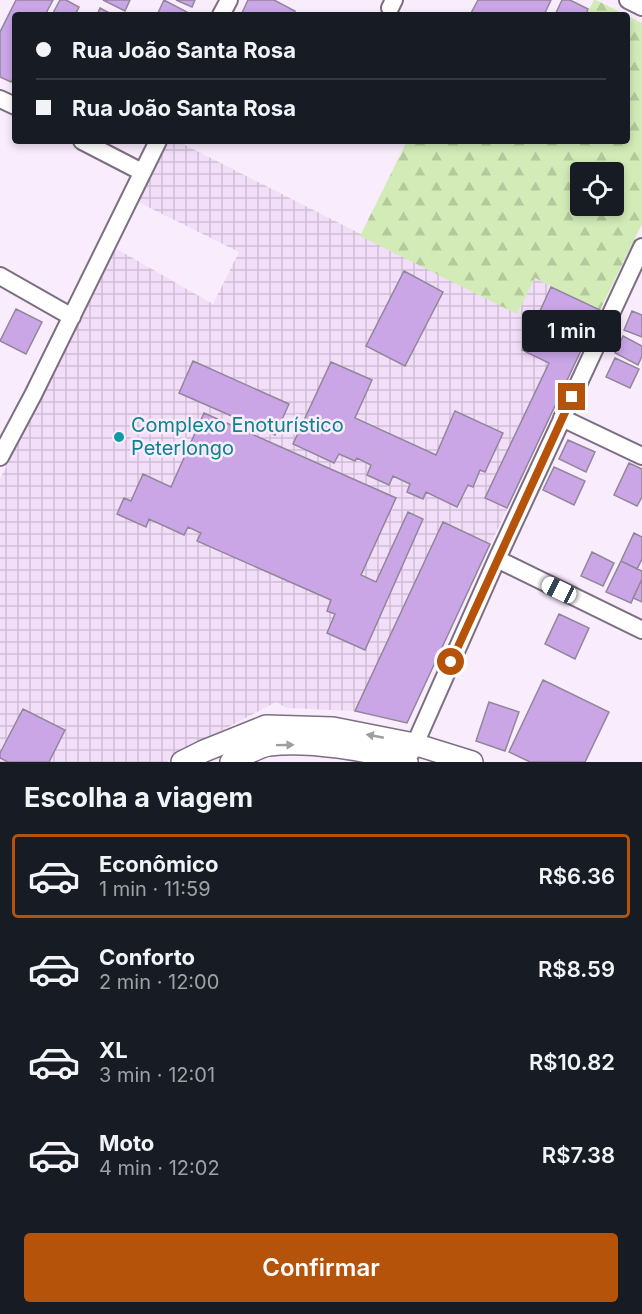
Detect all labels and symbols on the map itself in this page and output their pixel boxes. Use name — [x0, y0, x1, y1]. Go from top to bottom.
callout: 1 min — [522, 310, 622, 352]
route end — [558, 383, 585, 410]
place label: Complexo Enoturístico Peterlongo — [131, 413, 344, 460]
marker: Complexo Enoturístico Peterlongo — [112, 430, 126, 444]
car — [539, 574, 579, 606]
route start — [437, 648, 464, 675]
one-way arrow — [365, 731, 384, 740]
one-way arrow — [276, 740, 295, 750]

